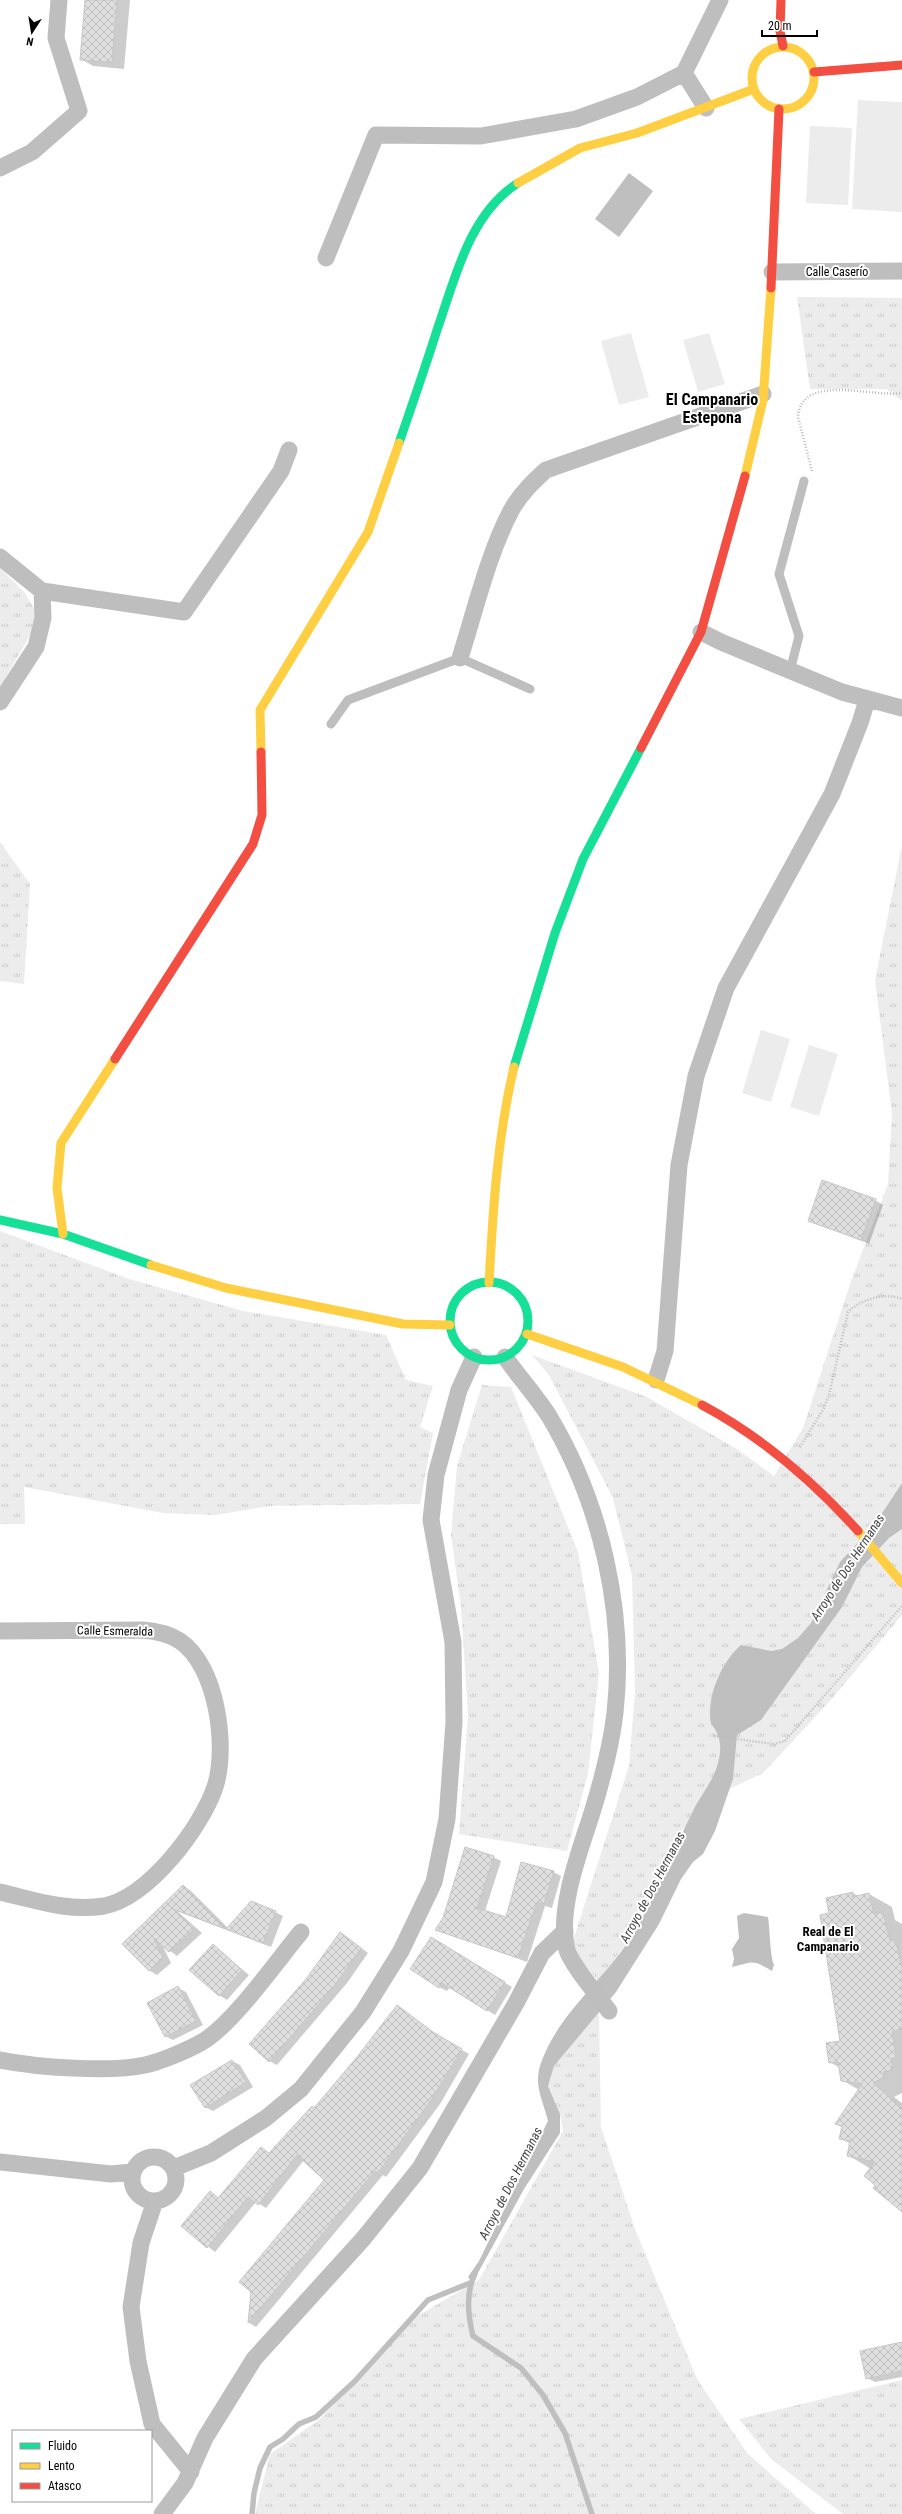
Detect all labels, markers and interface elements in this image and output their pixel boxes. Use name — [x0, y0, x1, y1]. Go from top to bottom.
north arrow — [12, 12, 52, 52]
scale bar — [762, 12, 817, 38]
text: 20 m — [768, 19, 792, 33]
text: N — [25, 34, 35, 48]
street label: Calle Caserío — [806, 265, 868, 279]
district label: El Campanario Estepona — [666, 390, 758, 427]
water label: Arroyo de Dos Hermanas — [807, 1511, 888, 1624]
street label: Calle Esmeralda — [77, 1623, 153, 1639]
water label: Arroyo de Dos Hermanas — [616, 1829, 688, 1946]
district label: Real de El Campanario — [797, 1924, 860, 1954]
water label: Arroyo de Dos Hermanas — [475, 2124, 545, 2243]
legend — [12, 2430, 152, 2502]
text: Fluido — [48, 2439, 77, 2453]
text: Lento — [48, 2459, 75, 2473]
text: Atasco — [48, 2479, 81, 2493]

